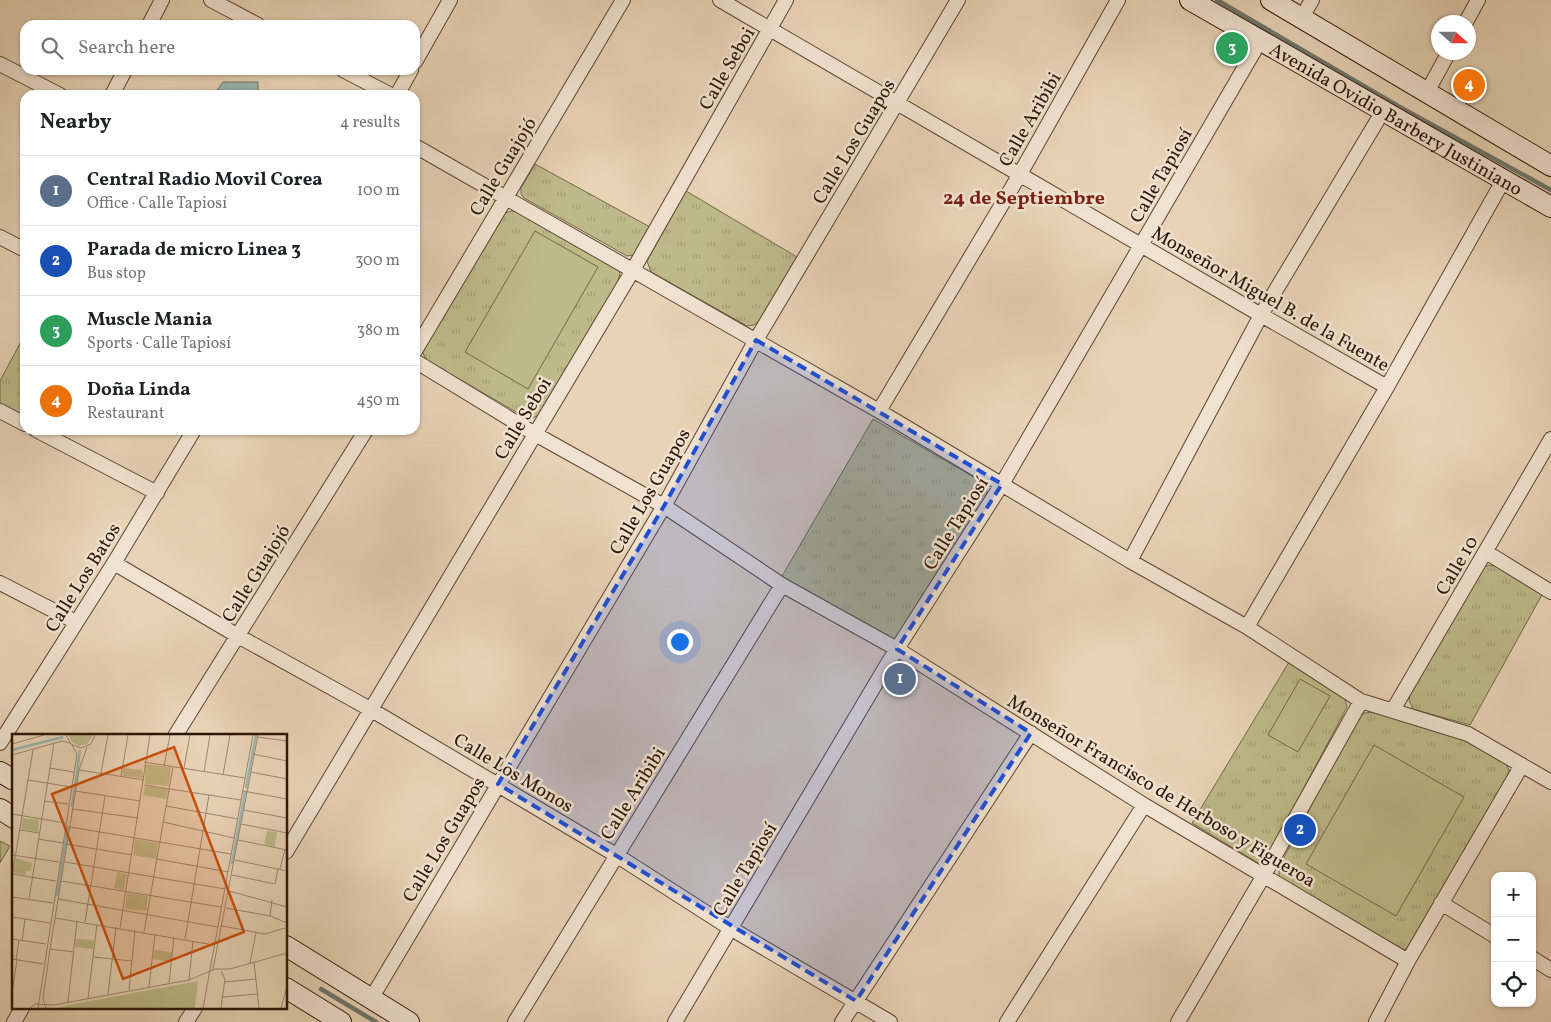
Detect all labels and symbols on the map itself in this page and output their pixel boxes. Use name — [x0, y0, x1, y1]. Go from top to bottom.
north arrow — [1431, 15, 1476, 60]
street label: Calle Seboi — [694, 23, 762, 115]
pin: 3 — [1216, 29, 1248, 67]
street label: Avenida Ovidio Barbery Justiniano — [1264, 37, 1527, 203]
pin: 4 — [1453, 66, 1485, 104]
street label: Calle Aribibi — [993, 68, 1068, 172]
street label: Calle Los Guapos — [807, 75, 902, 210]
street label: Calle Guajojó — [464, 113, 543, 221]
street label: Calle Tapiosí — [1124, 124, 1199, 228]
district label: 24 de Septiembre — [943, 185, 1105, 213]
street label: Monseñor Miguel B. de la Fuente — [1146, 221, 1394, 379]
street label: Calle Seboi — [489, 373, 559, 465]
street label: Calle Los Guapos — [604, 424, 697, 560]
street label: Calle Tapiosí — [918, 472, 996, 576]
street label: Calle Los Batos — [40, 518, 128, 638]
street label: Calle Guajojó — [216, 520, 297, 628]
street label: Calle 10 — [1430, 531, 1485, 601]
your location — [667, 629, 693, 655]
pin: 1 — [884, 660, 916, 698]
street label: Monseñor Francisco de Herboso y Figueroa — [1002, 689, 1320, 894]
street label: Calle Los Monos — [448, 728, 578, 820]
inset map — [12, 734, 288, 1010]
street label: Calle Aribibi — [595, 742, 673, 846]
street label: Calle Los Guapos — [397, 773, 492, 908]
pin: 2 — [1284, 811, 1316, 849]
street label: Calle Tapiosí — [707, 818, 784, 922]

